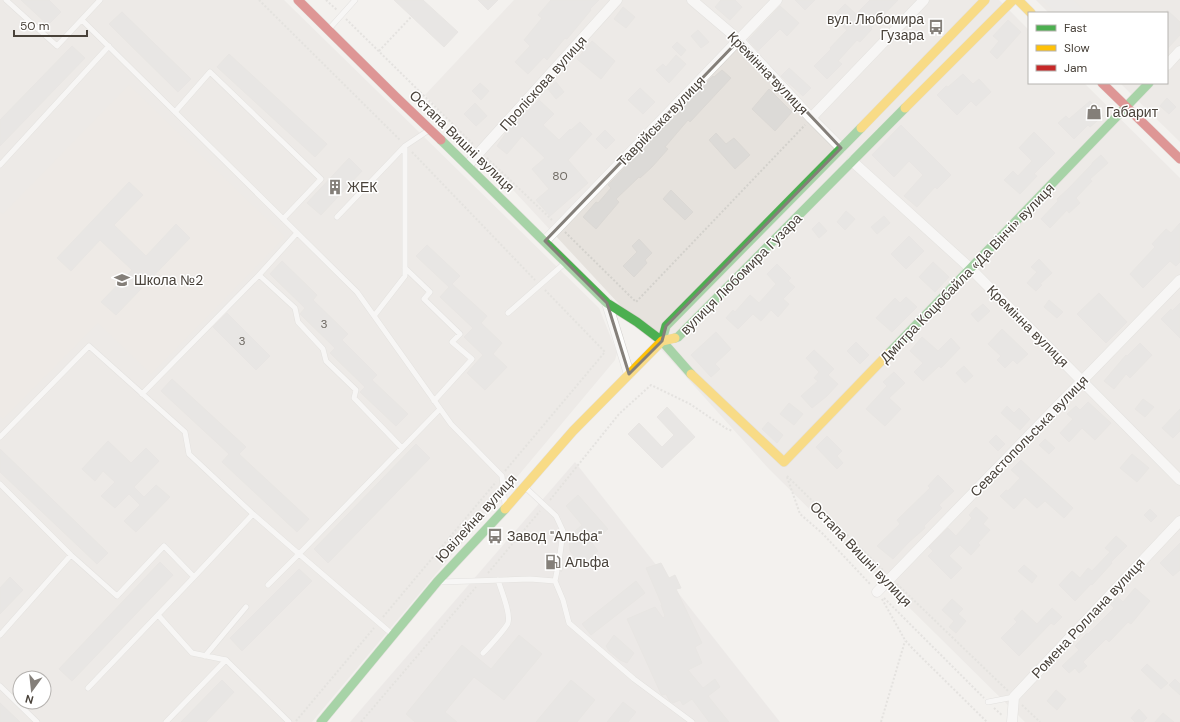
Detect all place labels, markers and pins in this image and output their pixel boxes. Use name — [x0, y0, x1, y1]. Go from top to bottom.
place label: вул. Любомира Гузара — [827, 10, 924, 44]
bus stop icon: вул. Любомира Гузара — [927, 18, 945, 36]
shop icon: Габарит — [1085, 103, 1103, 121]
place label: Габарит — [1106, 103, 1159, 121]
building icon: ЖЕК — [326, 178, 344, 196]
place label: ЖЕК — [347, 178, 378, 196]
school or university icon: Школа №2 — [113, 271, 131, 289]
place label: Школа №2 — [134, 271, 203, 289]
bus stop icon: Завод "Альфа" — [486, 527, 504, 545]
place label: Завод "Альфа" — [507, 527, 602, 545]
fuel station icon: Альфа — [544, 553, 562, 571]
place label: Альфа — [565, 553, 609, 571]

